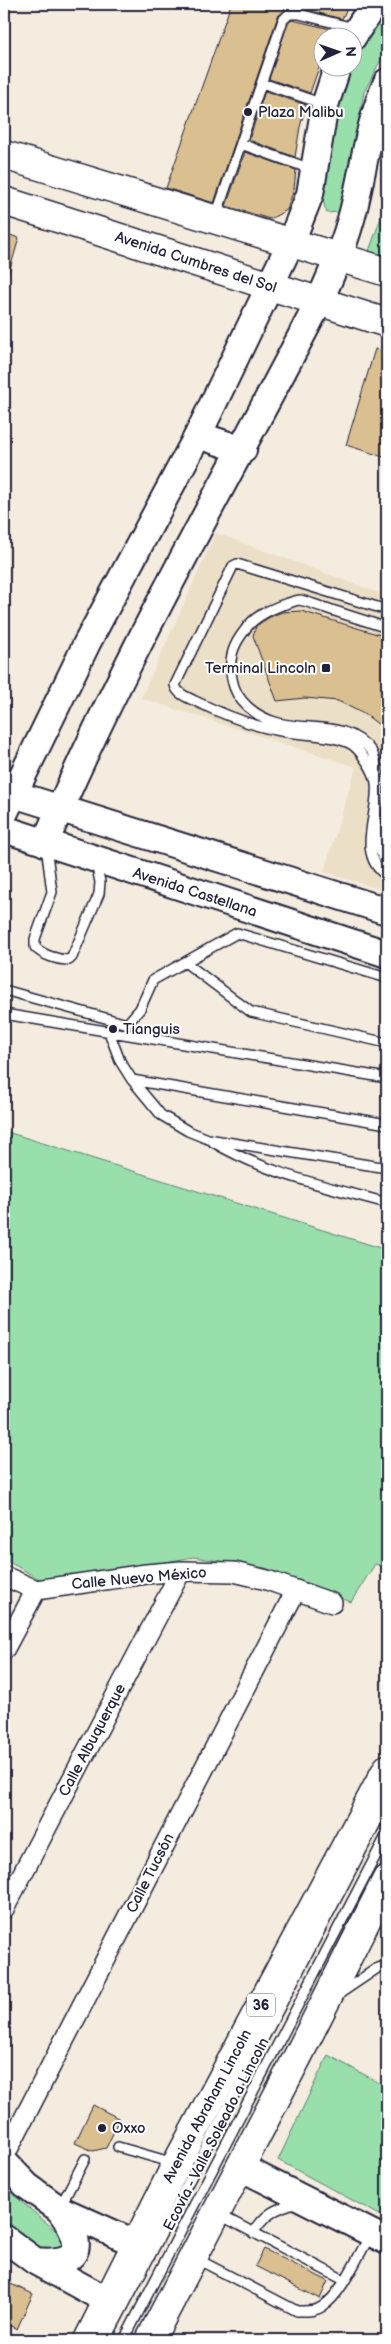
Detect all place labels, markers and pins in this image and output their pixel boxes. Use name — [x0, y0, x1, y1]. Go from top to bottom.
place label: Plaza Malibu — [258, 103, 344, 122]
marker: Plaza Malibu — [242, 106, 254, 118]
place label: Terminal Lincoln — [205, 659, 316, 678]
marker: Terminal Lincoln — [320, 662, 332, 674]
place label: Tianguis — [123, 1020, 180, 1039]
marker: Tianguis — [107, 1023, 119, 1035]
place label: Oxxo — [112, 2119, 146, 2138]
marker: Oxxo — [96, 2122, 108, 2134]

